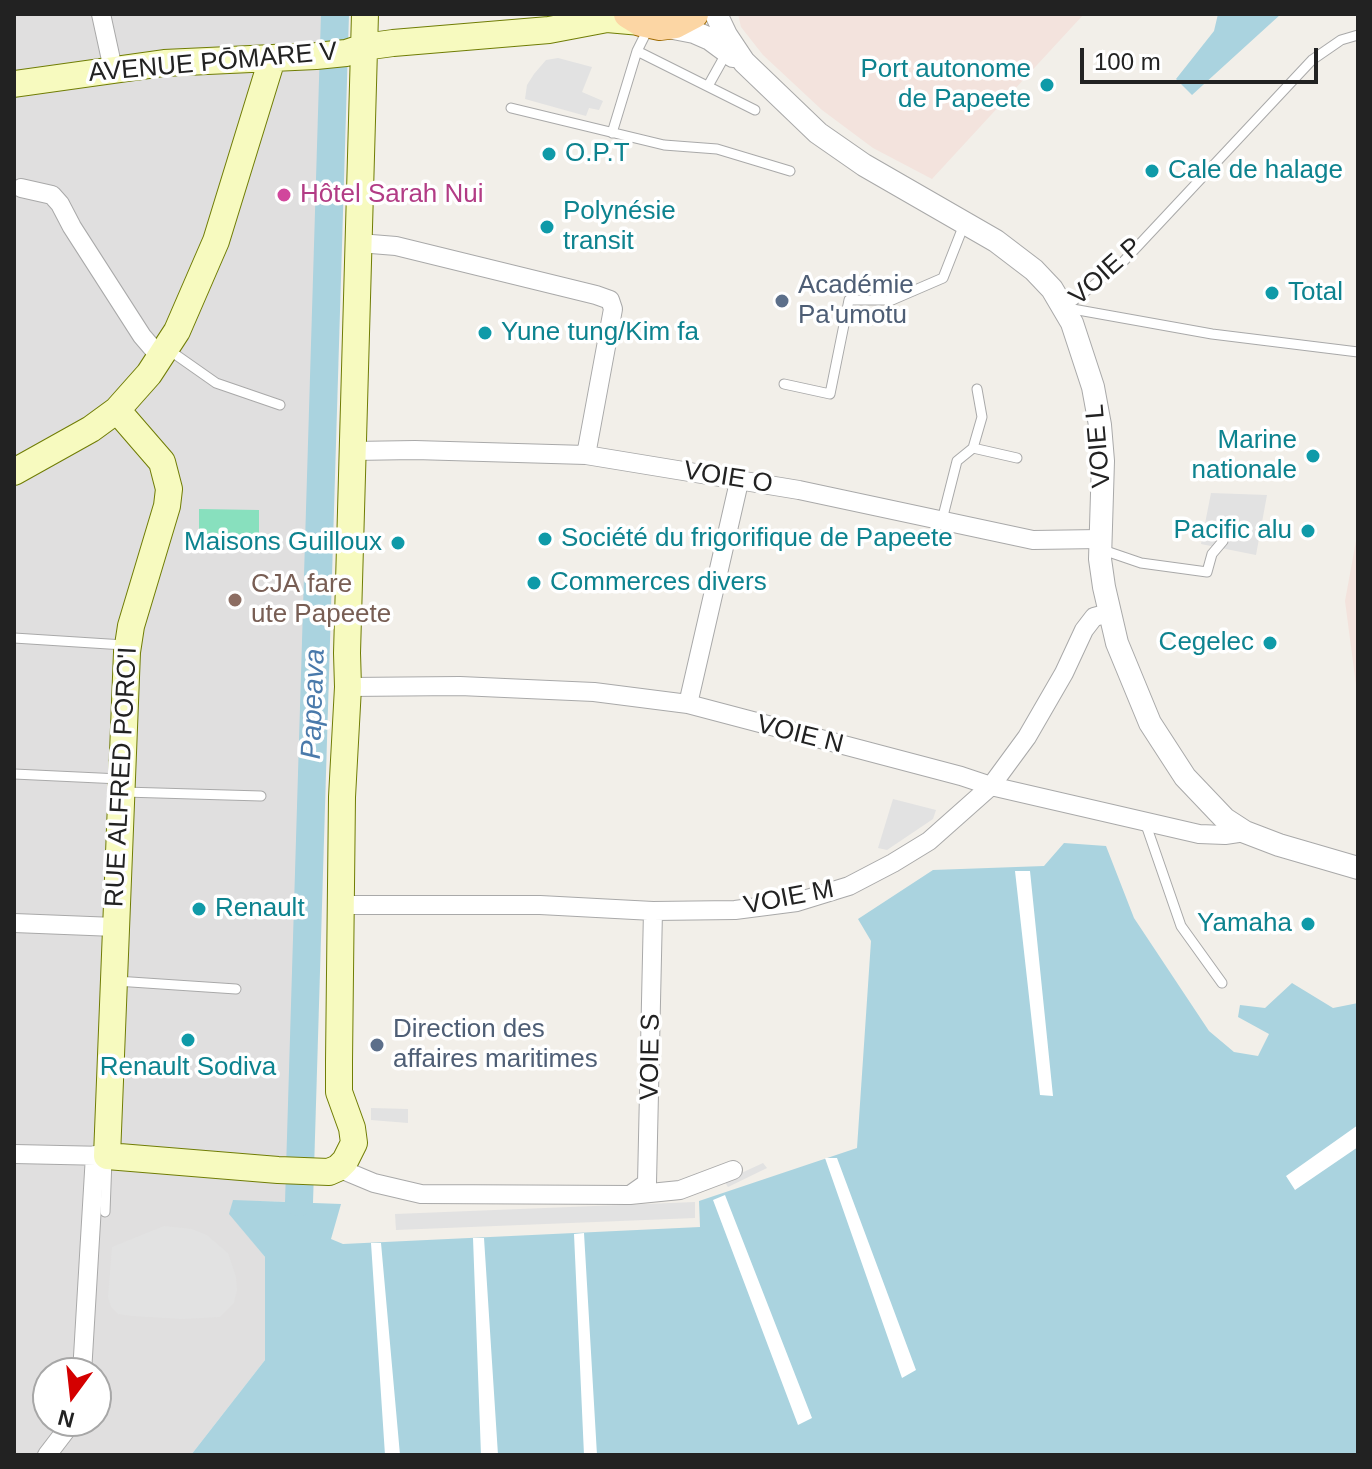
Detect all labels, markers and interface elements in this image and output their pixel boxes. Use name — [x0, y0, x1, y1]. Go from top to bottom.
scale bar — [1084, 32, 1322, 82]
street label: AVENUE PŌMARE V — [87, 37, 339, 89]
text: 100 m — [1094, 48, 1161, 75]
place label: Port autonome de Papeete — [860, 54, 1031, 116]
marker: Port autonome de Papeete — [1038, 76, 1056, 94]
place label: O.P.T — [565, 138, 630, 170]
marker: O.P.T — [540, 145, 558, 163]
place label: Cale de halage — [1168, 155, 1343, 187]
marker: Cale de halage — [1143, 162, 1161, 180]
place label: Hôtel Sarah Nui — [300, 179, 484, 211]
marker: Hôtel Sarah Nui — [275, 186, 293, 204]
place label: Polynésie transit — [563, 196, 676, 258]
marker: Polynésie transit — [538, 218, 556, 236]
street label: VOIE P — [1063, 231, 1149, 313]
place label: Académie Pa'umotu — [798, 270, 914, 332]
place label: Total — [1288, 277, 1343, 309]
marker: Total — [1263, 284, 1281, 302]
marker: Académie Pa'umotu — [773, 292, 791, 310]
place label: Yune tung/Kim fa — [501, 317, 699, 349]
marker: Yune tung/Kim fa — [476, 324, 494, 342]
street label: VOIE L — [1080, 403, 1118, 489]
place label: Marine nationale — [1191, 425, 1297, 486]
marker: Marine nationale — [1304, 447, 1322, 465]
street label: VOIE O — [681, 456, 775, 500]
place label: Pacific alu — [1174, 515, 1292, 547]
marker: Pacific alu — [1299, 522, 1317, 540]
place label: Société du frigorifique de Papeete — [561, 523, 953, 555]
place label: Maisons Guilloux — [184, 527, 382, 559]
marker: Société du frigorifique de Papeete — [536, 530, 554, 548]
marker: Maisons Guilloux — [389, 534, 407, 552]
place label: Commerces divers — [550, 567, 767, 599]
place label: CJA fare ute Papeete — [251, 569, 391, 630]
marker: Commerces divers — [525, 574, 543, 592]
marker: CJA fare ute Papeete — [226, 591, 244, 609]
place label: Cegelec — [1159, 627, 1254, 659]
marker: Cegelec — [1261, 634, 1279, 652]
street label: RUE ALFRED PORO'I — [100, 646, 144, 908]
water label: Papeava — [295, 648, 333, 760]
street label: VOIE N — [753, 709, 847, 761]
street label: VOIE M — [741, 874, 837, 922]
place label: Renault — [215, 893, 305, 925]
marker: Renault — [190, 900, 208, 918]
place label: Yamaha — [1197, 908, 1292, 940]
marker: Yamaha — [1299, 915, 1317, 933]
street label: VOIE S — [635, 1013, 667, 1101]
place label: Direction des affaires maritimes — [393, 1014, 598, 1076]
marker: Renault Sodiva — [179, 1031, 197, 1049]
marker: Direction des affaires maritimes — [368, 1036, 386, 1054]
place label: Renault Sodiva — [100, 1052, 276, 1084]
north arrow — [32, 1357, 112, 1437]
text: N — [55, 1405, 77, 1433]

